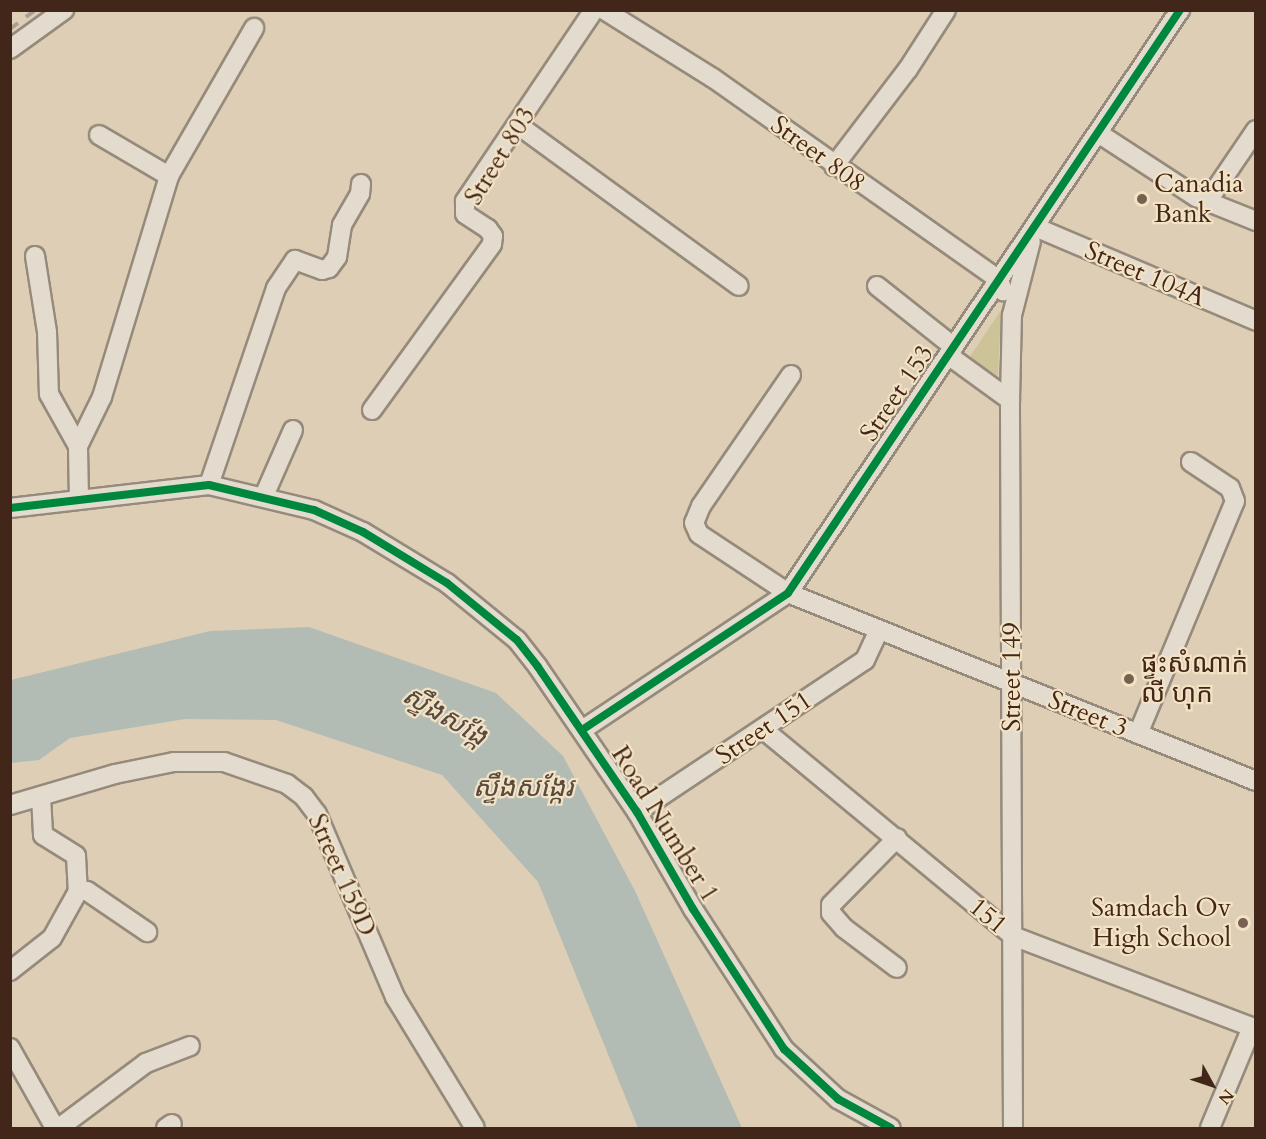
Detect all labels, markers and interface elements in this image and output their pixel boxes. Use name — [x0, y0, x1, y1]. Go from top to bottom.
street label: Street 803 — [458, 101, 542, 211]
street label: Street 808 — [765, 109, 871, 199]
place label: Canadia Bank — [1154, 168, 1244, 230]
marker: Canadia Bank — [1135, 192, 1149, 206]
street label: Street 104A — [1080, 235, 1210, 313]
street label: Street 153 — [853, 339, 941, 447]
street label: Street 149 — [996, 622, 1028, 732]
place label: ផ្ទះសំណាក់ លី ហុក — [1141, 648, 1248, 710]
marker: ផ្ទះសំណាក់ លី ហុក — [1122, 672, 1136, 686]
water label: ស្ទឹងសង្កែ — [397, 679, 493, 753]
street label: Street 151 — [710, 684, 818, 772]
street label: Street 3 — [1044, 684, 1132, 744]
street label: Road Number 1 — [605, 740, 725, 908]
water label: ស្ទឹងសង្កែរ — [473, 772, 573, 804]
street label: Street 159D — [301, 809, 383, 941]
street label: 151 — [963, 891, 1013, 941]
place label: Samdach Ov High School — [1091, 892, 1231, 954]
marker: Samdach Ov High School — [1236, 916, 1250, 930]
north arrow — [1182, 1055, 1242, 1115]
text: N — [1213, 1084, 1239, 1109]

